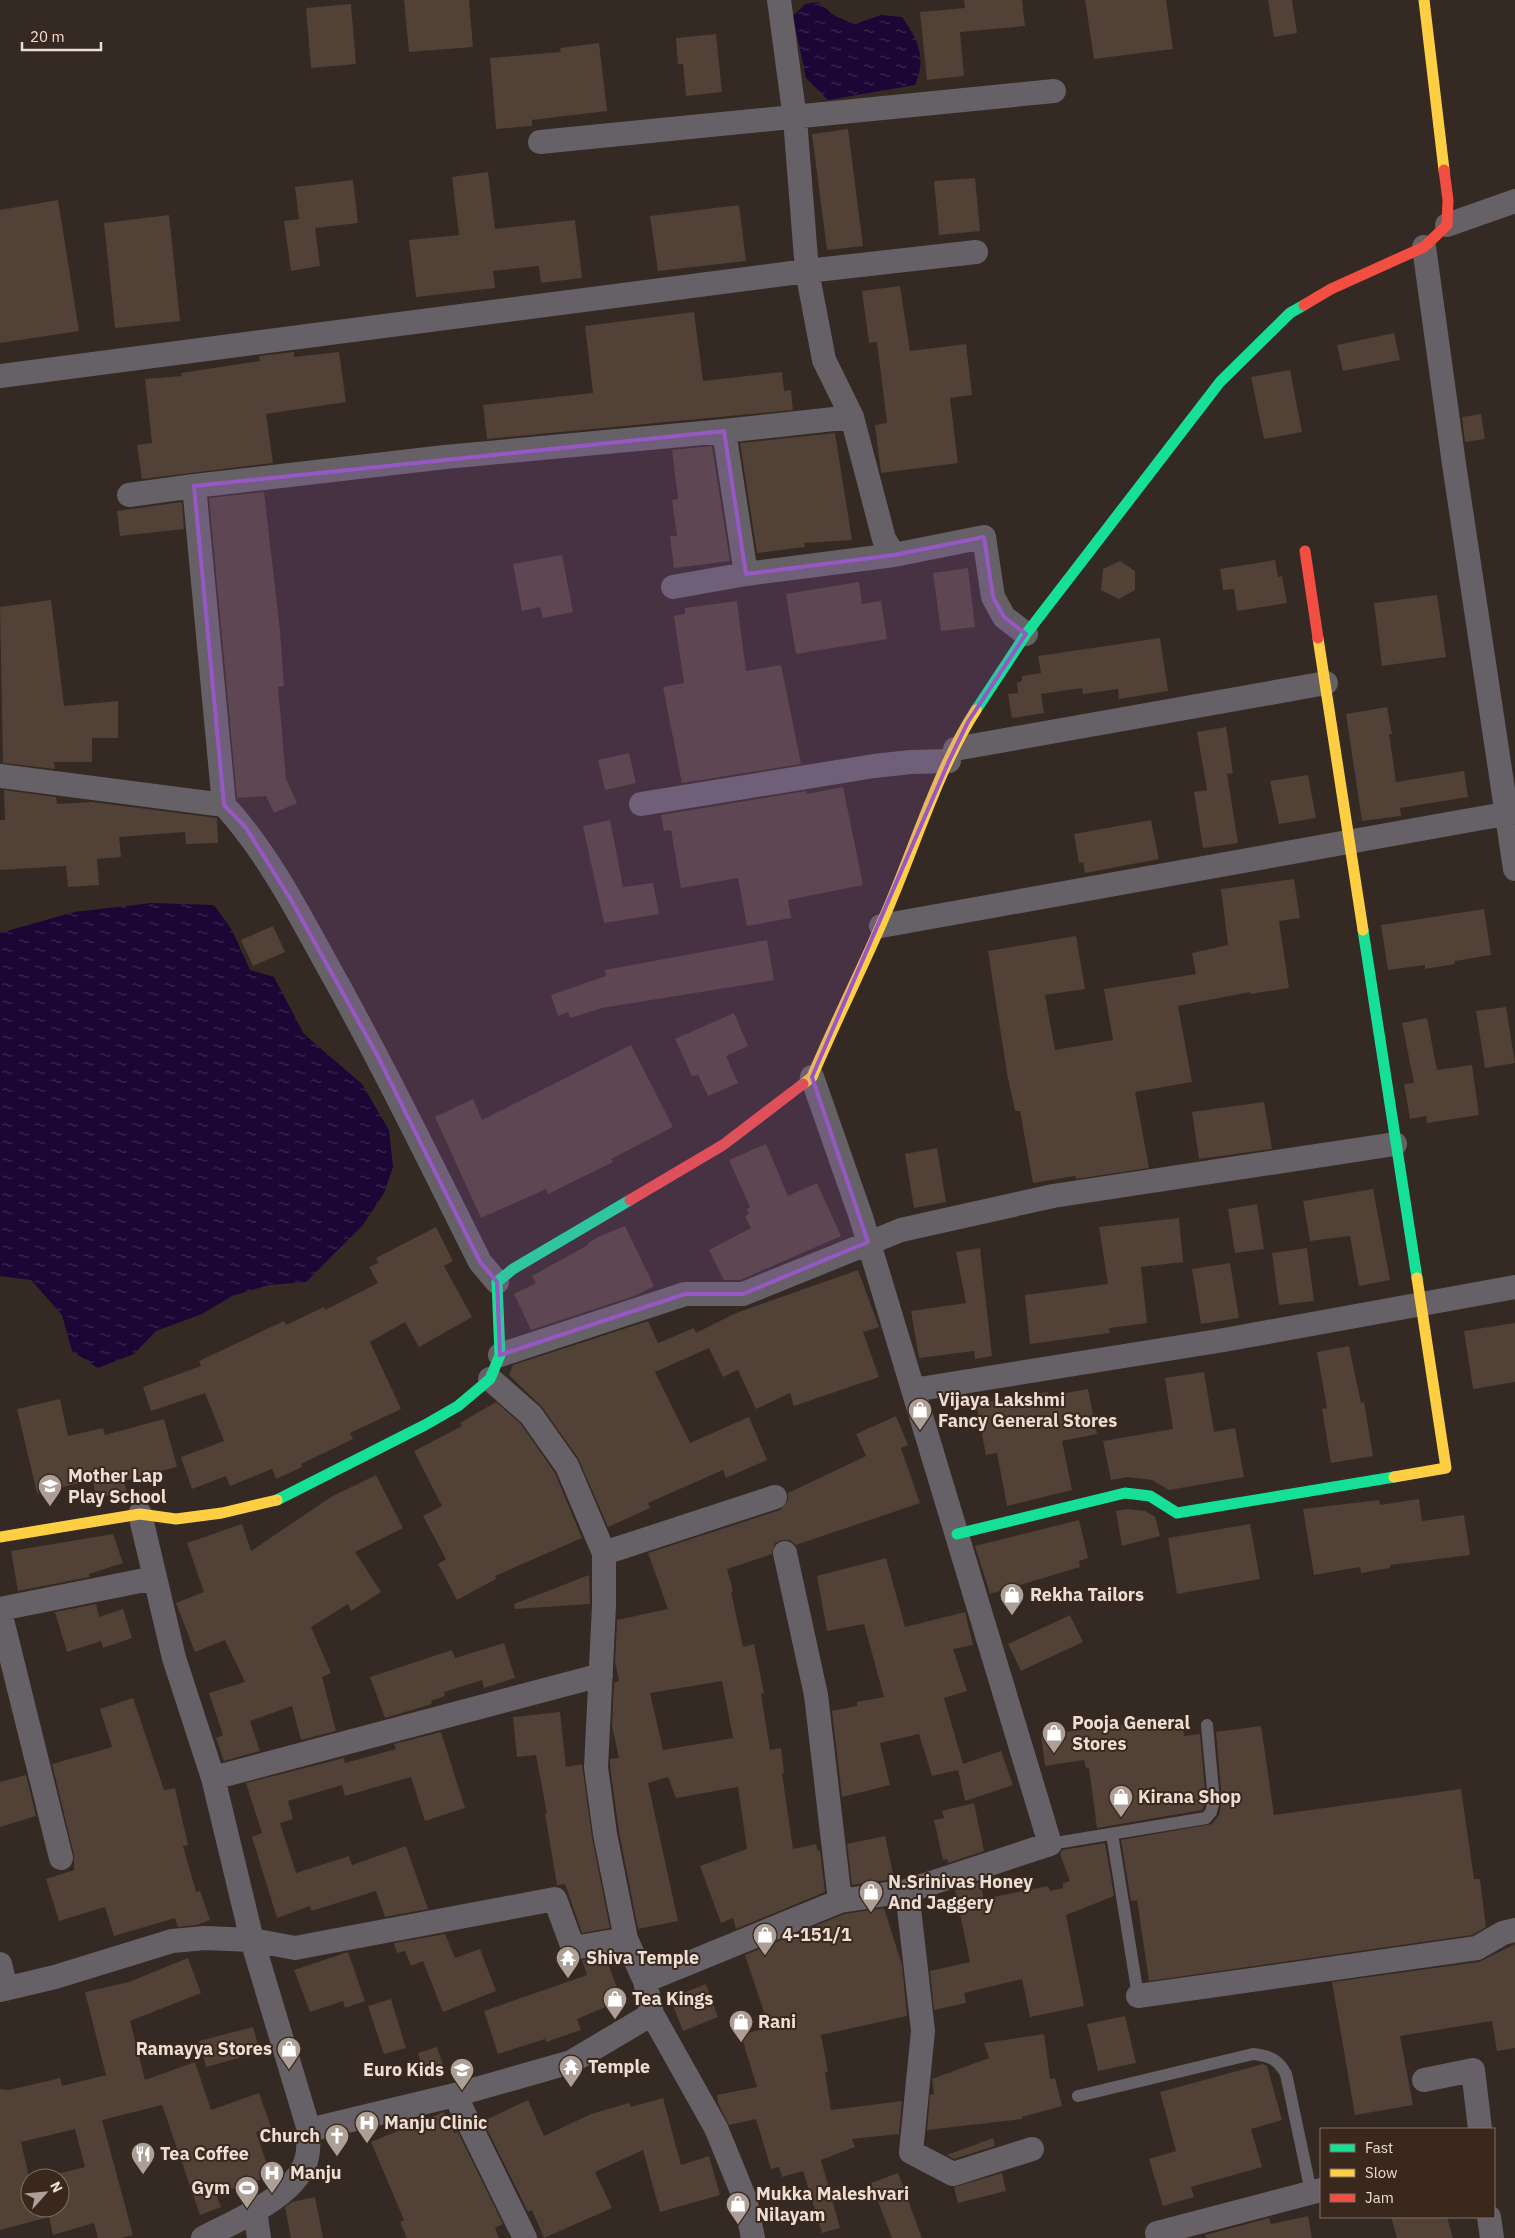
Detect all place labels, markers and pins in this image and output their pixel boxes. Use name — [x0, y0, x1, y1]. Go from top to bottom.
place label: Vijaya Lakshmi Fancy General Stores — [938, 1388, 1117, 1432]
shop icon: Vijaya Lakshmi Fancy General Stores — [907, 1397, 933, 1431]
place label: Mother Lap Play School — [68, 1464, 167, 1508]
school or university icon: Mother Lap Play School — [37, 1473, 63, 1507]
shop icon: Rekha Tailors — [999, 1582, 1025, 1616]
place label: Rekha Tailors — [1030, 1583, 1144, 1606]
place label: Pooja General Stores — [1072, 1711, 1191, 1755]
shop icon: Pooja General Stores — [1041, 1720, 1067, 1754]
shop icon: Kirana Shop — [1108, 1784, 1134, 1818]
place label: Kirana Shop — [1138, 1785, 1241, 1808]
place label: N.Srinivas Honey And Jaggery — [888, 1870, 1033, 1914]
shop icon: N.Srinivas Honey And Jaggery — [858, 1879, 884, 1913]
shop icon: 4-151/1 — [752, 1922, 778, 1956]
place label: 4-151/1 — [782, 1923, 852, 1946]
temple icon: Shiva Temple — [555, 1945, 581, 1979]
place label: Shiva Temple — [586, 1946, 699, 1969]
shop icon: Tea Kings — [602, 1986, 628, 2020]
place label: Tea Kings — [632, 1987, 713, 2010]
shop icon: Rani — [728, 2009, 754, 2043]
place label: Rani — [758, 2010, 796, 2033]
shop icon: Ramayya Stores — [276, 2036, 302, 2070]
place label: Ramayya Stores — [136, 2037, 272, 2060]
temple icon: Temple — [558, 2054, 584, 2088]
place label: Temple — [588, 2055, 650, 2078]
school or university icon: Euro Kids — [449, 2057, 475, 2091]
place label: Euro Kids — [363, 2058, 444, 2081]
hospital icon: Manju Clinic — [354, 2110, 380, 2144]
place label: Manju Clinic — [384, 2111, 487, 2134]
church icon: Church — [324, 2123, 350, 2157]
place label: Church — [260, 2124, 320, 2147]
restaurant icon: Tea Coffee — [130, 2141, 156, 2175]
place label: Tea Coffee — [160, 2142, 249, 2165]
hospital icon: Manju — [259, 2160, 285, 2194]
place label: Manju — [290, 2161, 342, 2184]
sports icon: Gym — [234, 2175, 260, 2209]
place label: Gym — [191, 2176, 230, 2199]
place label: Mukka Maleshvari Nilayam — [756, 2182, 909, 2226]
shop icon: Mukka Maleshvari Nilayam — [725, 2191, 751, 2225]

